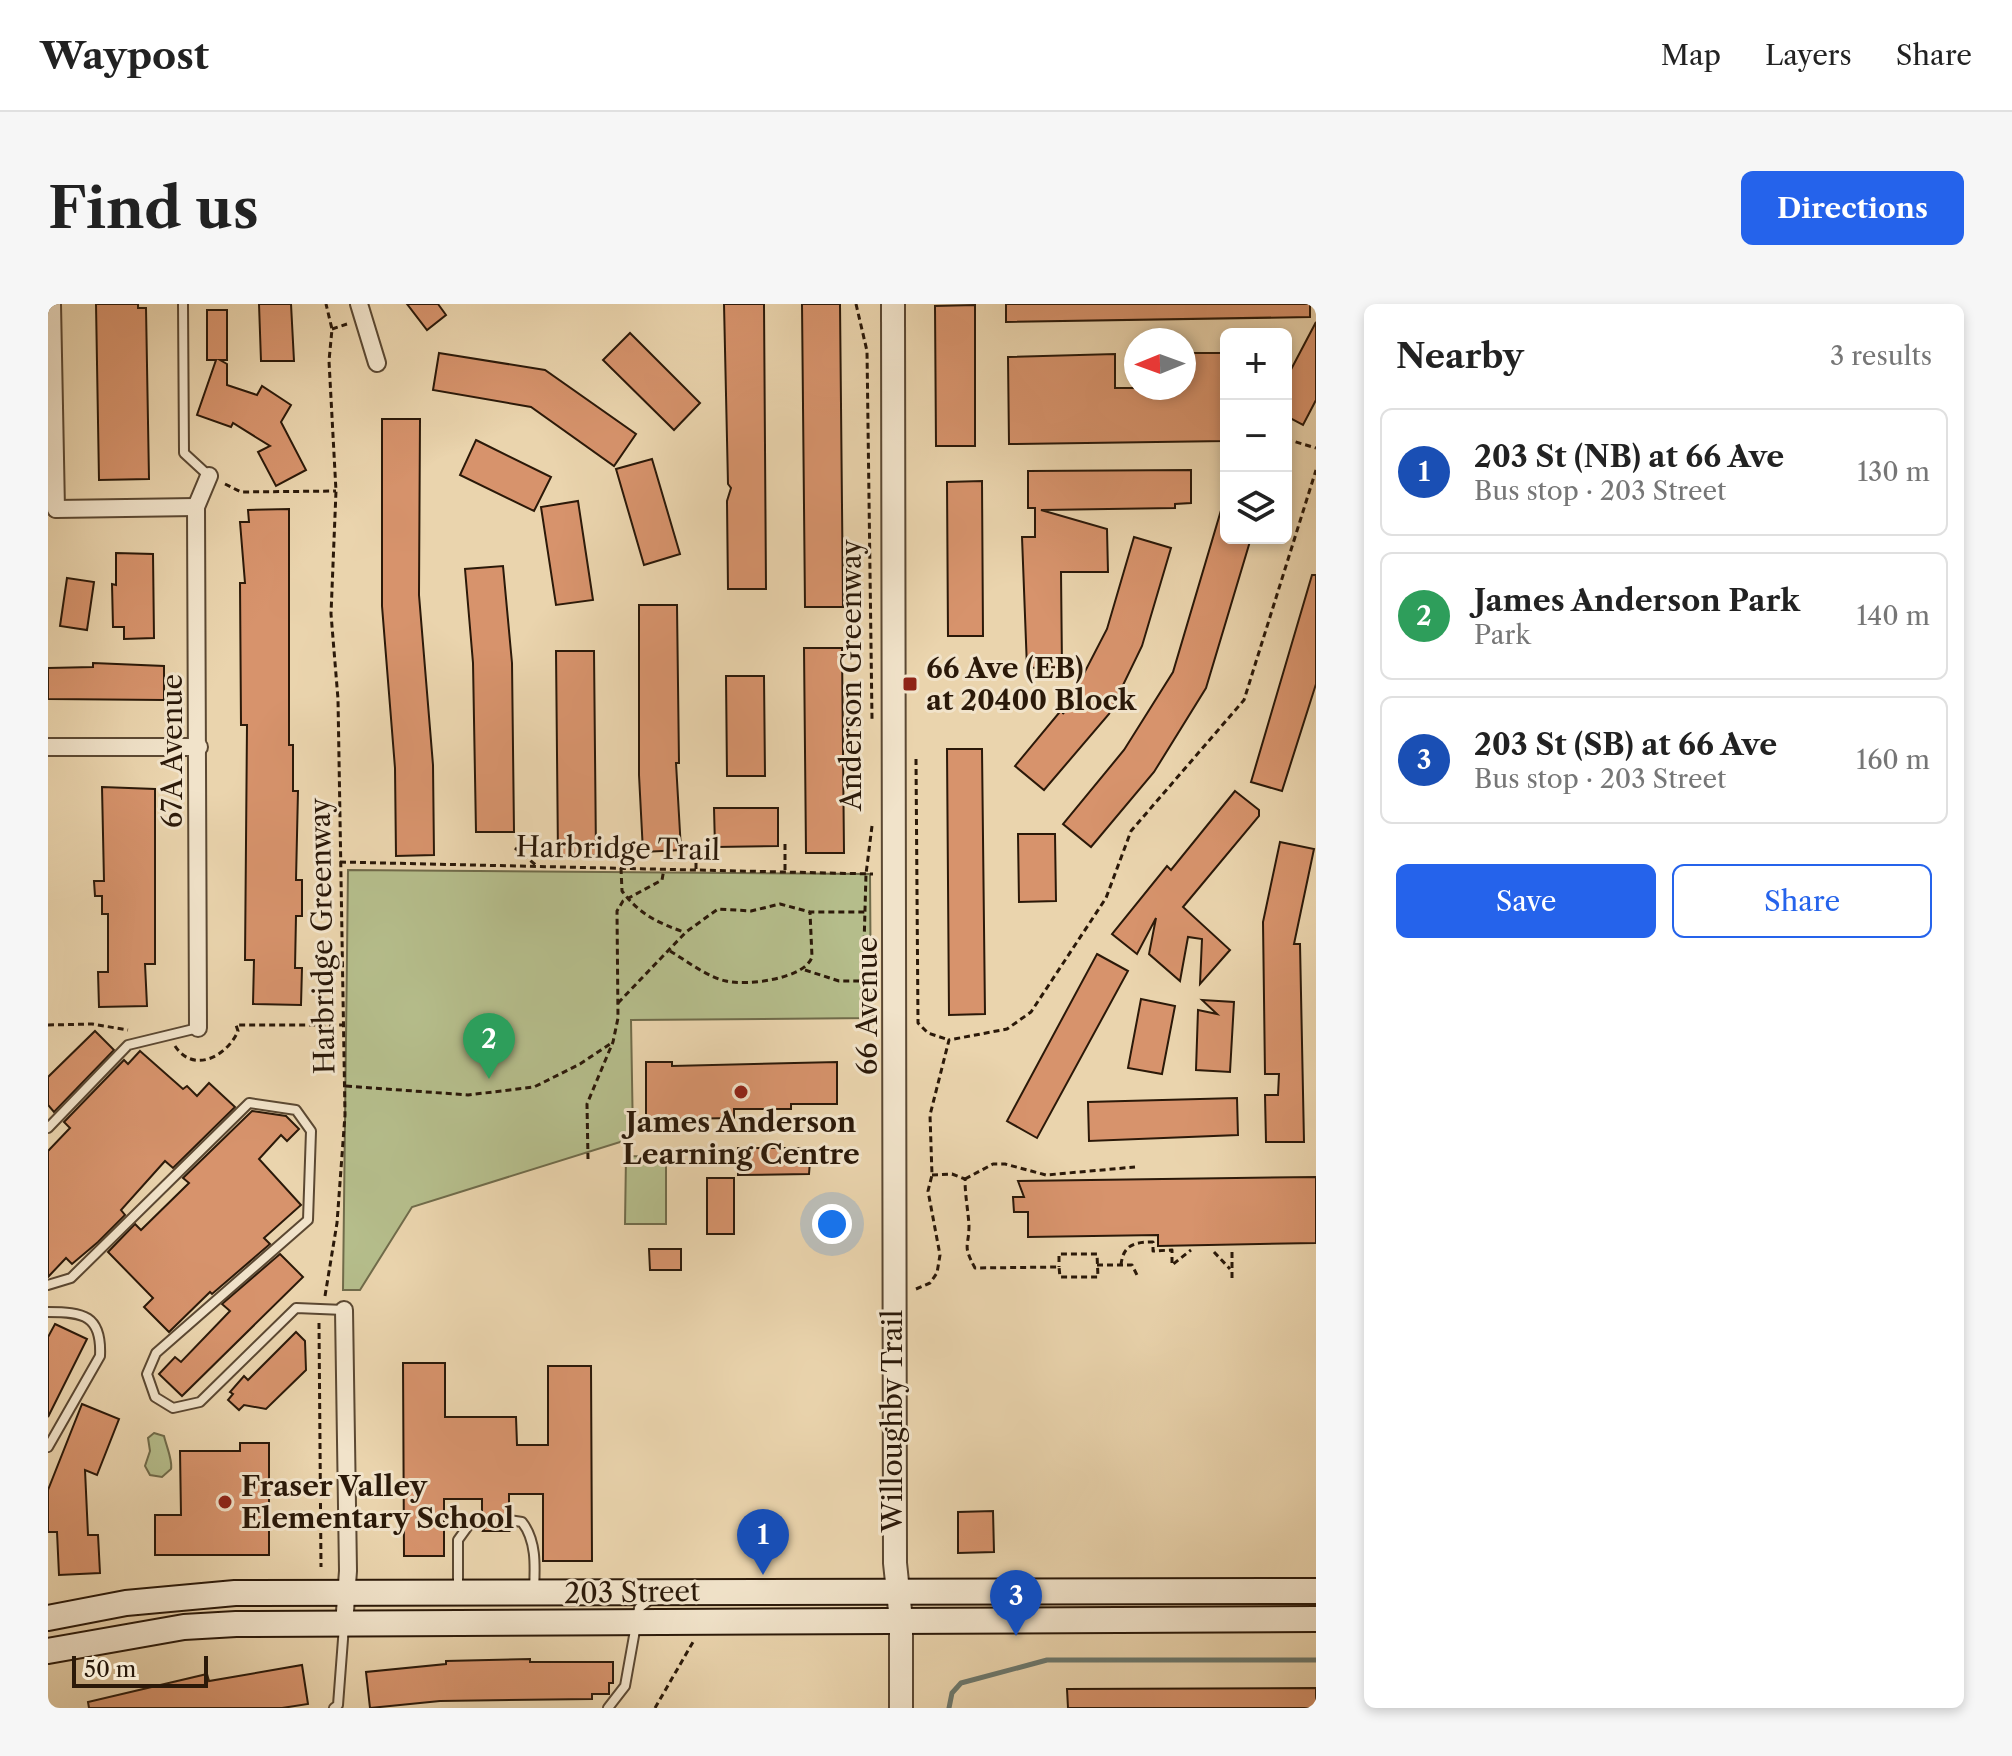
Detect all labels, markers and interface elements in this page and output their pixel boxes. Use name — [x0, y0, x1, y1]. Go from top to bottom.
text: Waypost — [40, 32, 209, 79]
text: Map — [1661, 38, 1721, 72]
text: Layers — [1765, 38, 1852, 72]
text: Share — [1896, 38, 1972, 72]
button: Directions — [1741, 171, 1964, 245]
text: Find us — [48, 174, 259, 243]
north arrow — [1124, 328, 1196, 400]
map controls — [1220, 328, 1292, 544]
button: + — [1220, 328, 1292, 400]
text: Nearby — [1396, 335, 1524, 377]
text: 3 results — [1830, 340, 1932, 372]
button: − — [1220, 400, 1292, 472]
text: 203 St (NB) at 66 Ave — [1474, 438, 1784, 475]
text: 1 — [1418, 456, 1430, 488]
text: 130 m — [1857, 456, 1930, 488]
button: layers — [1220, 472, 1292, 544]
text: Bus stop · 203 Street — [1474, 475, 1726, 507]
street label: Anderson Greenway — [834, 539, 868, 812]
text: James Anderson Park — [1474, 582, 1800, 619]
text: 2 — [1416, 600, 1432, 632]
text: 140 m — [1856, 600, 1930, 632]
text: Park — [1474, 619, 1531, 651]
place label: 66 Ave (EB) at 20400 Block — [926, 651, 1137, 717]
street label: 67A Avenue — [155, 674, 189, 828]
marker: 66 Ave (EB) at 20400 Block — [901, 675, 919, 693]
text: 203 St (SB) at 66 Ave — [1474, 726, 1777, 763]
text: 3 — [1417, 744, 1431, 776]
text: 160 m — [1856, 744, 1930, 776]
text: Bus stop · 203 Street — [1474, 763, 1726, 795]
street label: Harbridge Greenway — [303, 797, 341, 1075]
street label: Harbridge Trail — [516, 829, 720, 867]
button: Save — [1396, 864, 1656, 938]
button: Share — [1672, 864, 1932, 938]
street label: 66 Avenue — [850, 937, 884, 1075]
pin: 2 — [463, 1013, 515, 1079]
marker: James Anderson Learning Centre — [732, 1083, 750, 1101]
place label: James Anderson Learning Centre — [621, 1105, 860, 1171]
your location — [812, 1204, 852, 1244]
street label: Willoughby Trail — [875, 1310, 909, 1533]
place label: Fraser Valley Elementary School — [241, 1469, 514, 1535]
marker: Fraser Valley Elementary School — [216, 1493, 234, 1511]
pin: 1 — [737, 1509, 789, 1575]
pin: 3 — [990, 1570, 1042, 1636]
street label: 203 Street — [564, 1574, 700, 1610]
scale bar — [72, 1652, 208, 1688]
text: 50 m — [84, 1656, 136, 1683]

